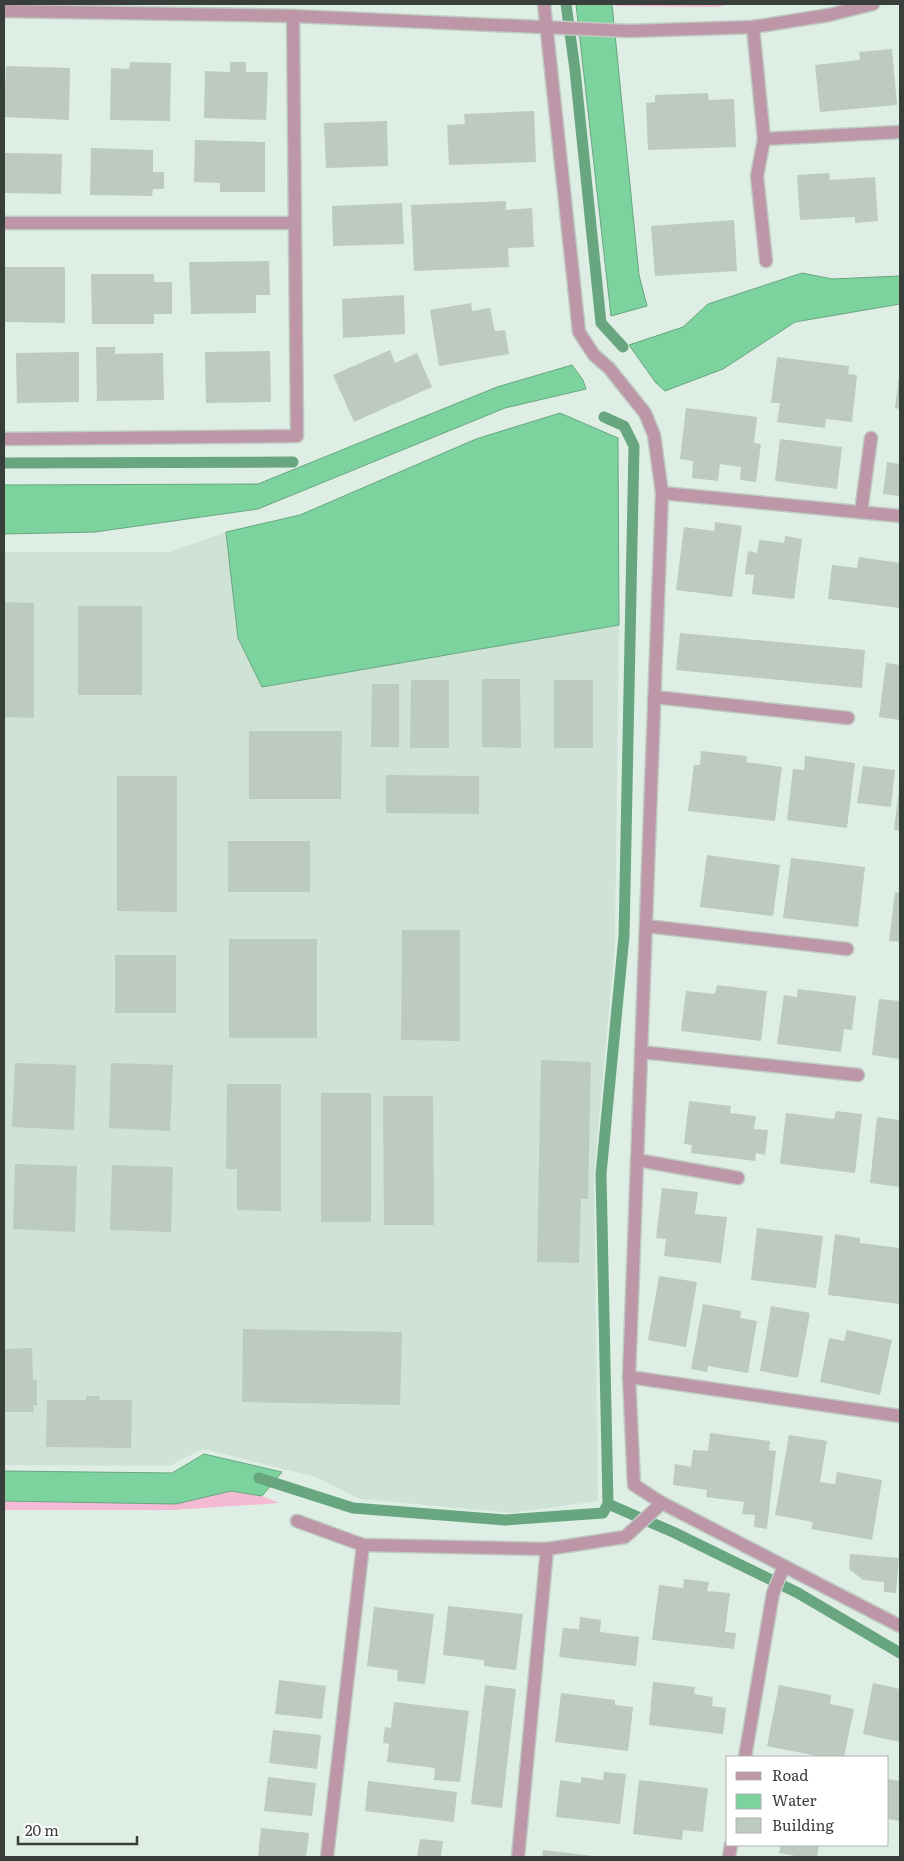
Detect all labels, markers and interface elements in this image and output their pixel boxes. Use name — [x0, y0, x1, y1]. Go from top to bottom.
legend — [726, 1756, 889, 1846]
text: Road — [772, 1763, 808, 1786]
text: Water — [772, 1788, 817, 1811]
text: Building — [772, 1813, 834, 1836]
scale bar — [18, 1814, 136, 1846]
text: 20 m — [25, 1818, 59, 1841]

